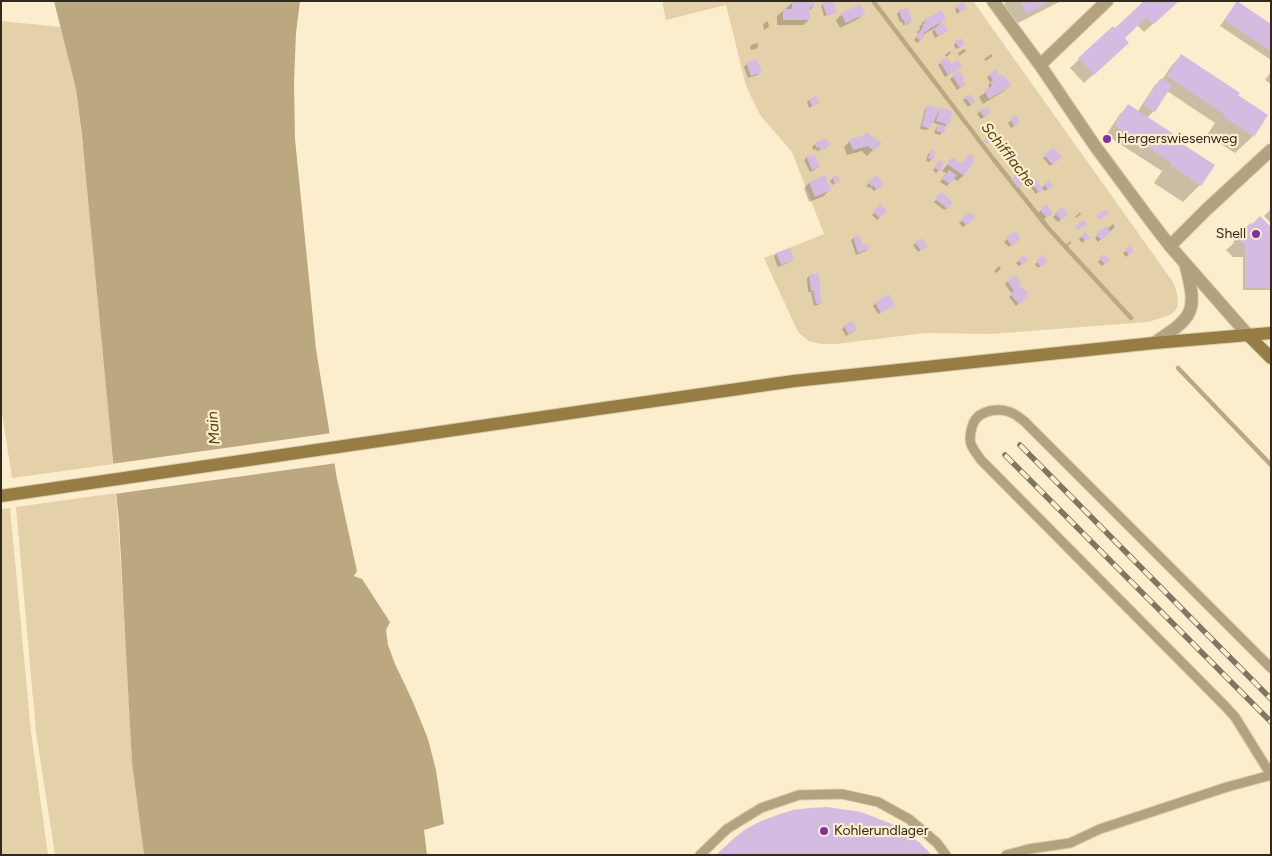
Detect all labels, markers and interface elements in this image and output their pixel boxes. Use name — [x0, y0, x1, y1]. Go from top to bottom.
water label: Schifflache — [977, 119, 1039, 191]
place label: Hergerswiesenweg — [1117, 131, 1237, 147]
marker: Hergerswiesenweg — [1101, 133, 1113, 145]
place label: Shell — [1216, 226, 1246, 242]
marker: Shell — [1250, 228, 1262, 240]
water label: Main — [204, 411, 224, 445]
place label: Kohlerundlager — [834, 823, 928, 839]
marker: Kohlerundlager — [818, 825, 830, 837]

